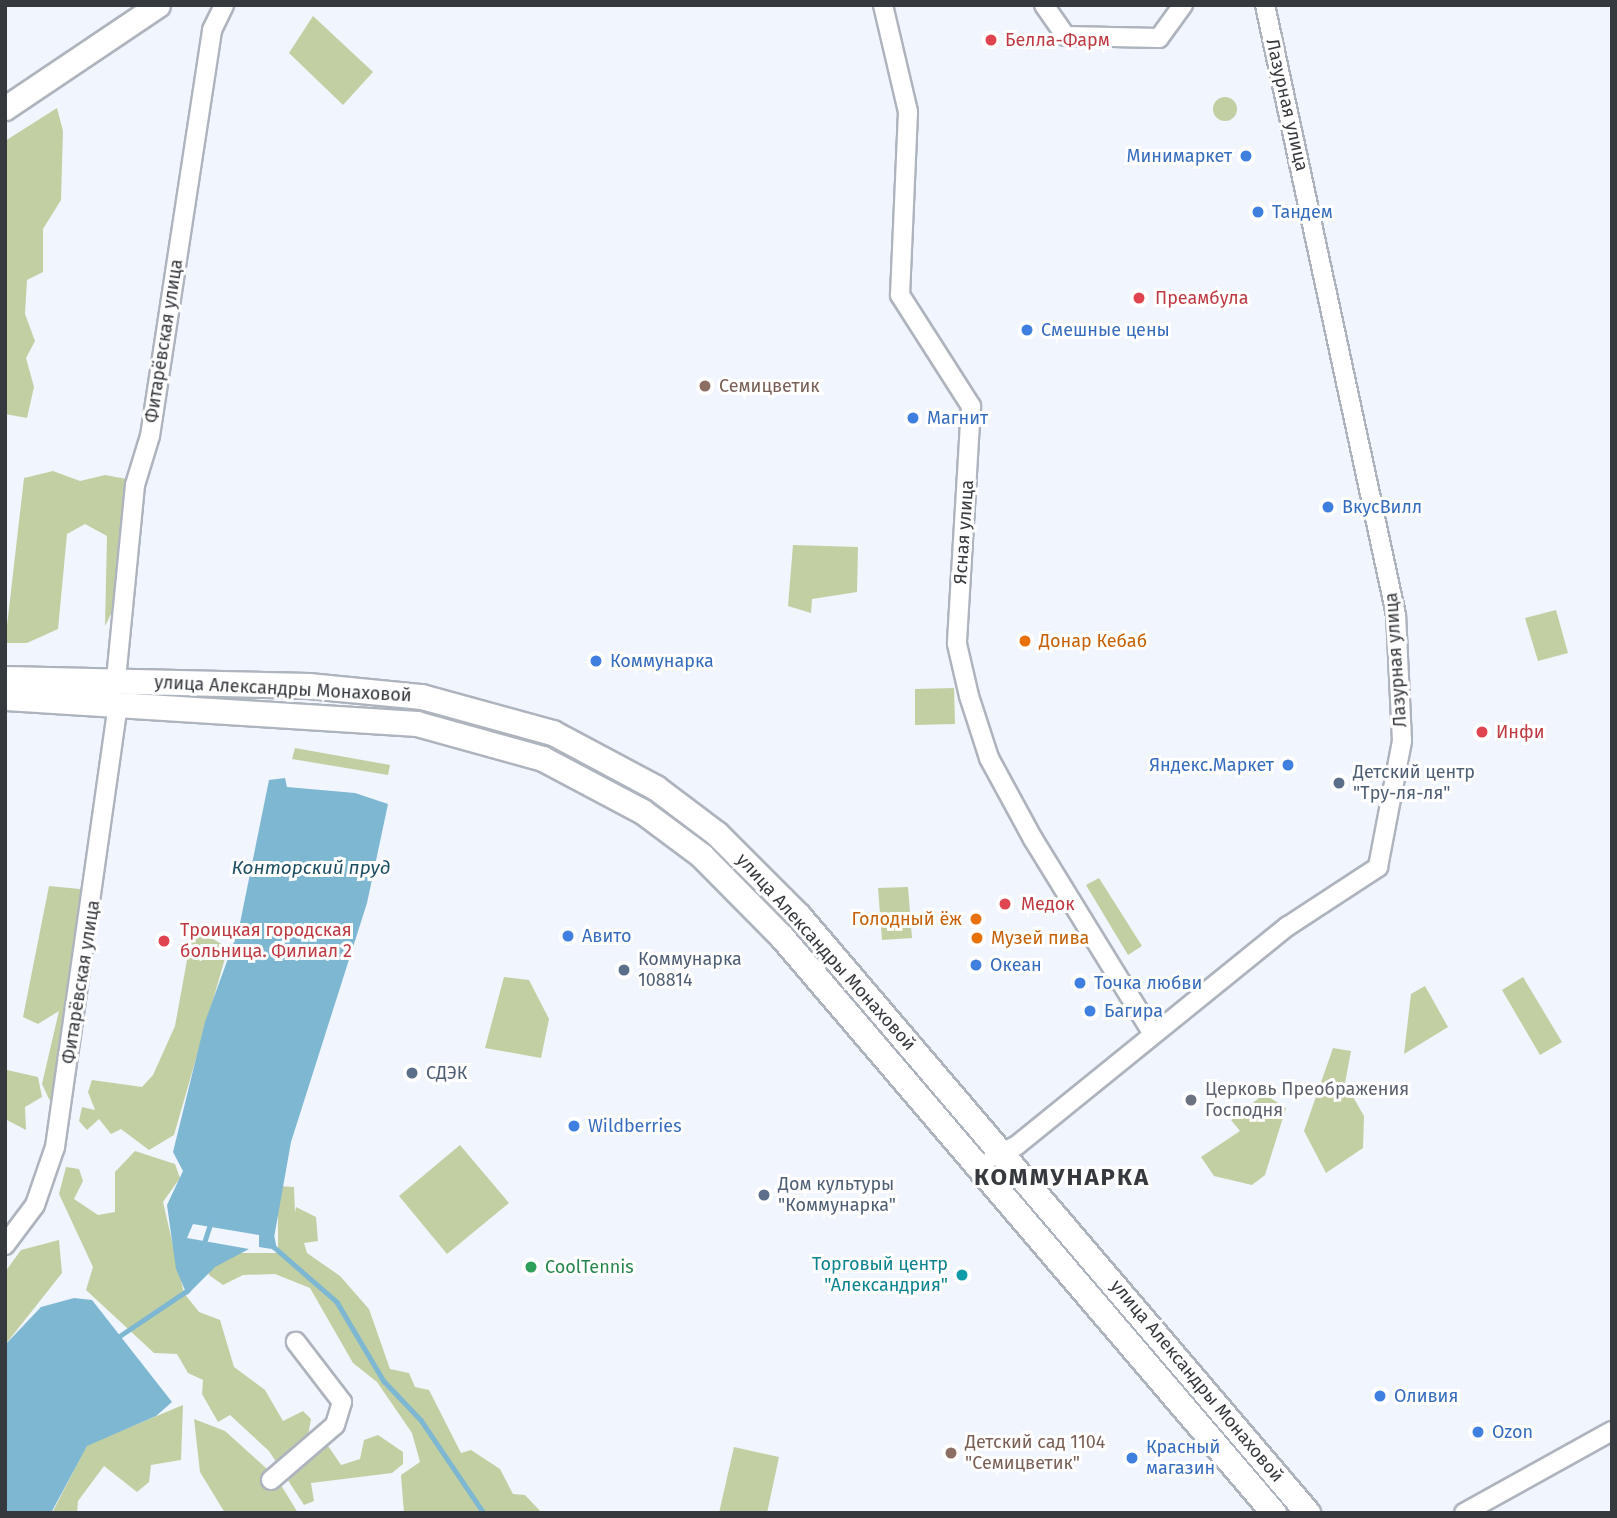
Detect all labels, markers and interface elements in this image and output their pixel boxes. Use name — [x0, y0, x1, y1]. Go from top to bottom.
place label: Белла-Фарм — [1005, 29, 1110, 51]
marker: Белла-Фарм — [983, 32, 999, 48]
street label: Лазурная улица — [1261, 37, 1313, 173]
place label: Минимаркет — [1127, 145, 1232, 167]
marker: Минимаркет — [1238, 148, 1254, 164]
place label: Тандем — [1272, 201, 1333, 223]
marker: Тандем — [1250, 204, 1266, 220]
street label: Фитарёвская улица — [140, 258, 188, 424]
place label: Преамбула — [1155, 287, 1249, 309]
marker: Преамбула — [1129, 288, 1149, 308]
place label: Смешные цены — [1041, 319, 1170, 341]
marker: Смешные цены — [1019, 322, 1035, 338]
place label: Семицветик — [719, 375, 820, 397]
marker: Семицветик — [697, 378, 713, 394]
place label: Магнит — [927, 407, 988, 429]
marker: Магнит — [905, 410, 921, 426]
street label: Ясная улица — [950, 479, 978, 585]
place label: ВкусВилл — [1342, 496, 1422, 518]
marker: ВкусВилл — [1320, 499, 1336, 515]
street label: Лазурная улица — [1381, 592, 1411, 728]
place label: Донар Кебаб — [1039, 630, 1147, 652]
marker: Донар Кебаб — [1017, 633, 1033, 649]
place label: Коммунарка — [610, 650, 714, 672]
marker: Коммунарка — [588, 653, 604, 669]
street label: улица Александры Монаховой — [154, 671, 412, 707]
place label: Инфи — [1496, 721, 1544, 743]
marker: Инфи — [1474, 724, 1490, 740]
place label: Яндекс.Маркет — [1149, 754, 1274, 776]
marker: Яндекс.Маркет — [1280, 757, 1296, 773]
place label: Детский центр "Тру-ля-ля" — [1353, 762, 1475, 804]
marker: Детский центр "Тру-ля-ля" — [1331, 775, 1347, 791]
street label: улица Александры Монаховой — [732, 849, 920, 1055]
water label: Конторский пруд — [231, 857, 391, 879]
place label: Медок — [1021, 893, 1074, 915]
marker: Медок — [995, 894, 1015, 914]
street label: Фитарёвская улица — [57, 899, 105, 1065]
place label: Голодный ёж — [852, 908, 962, 930]
marker: Голодный ёж — [968, 911, 984, 927]
place label: Троицкая городская больница. Филиал 2 — [180, 920, 352, 962]
place label: Авито — [582, 925, 631, 947]
place label: Музей пива — [991, 927, 1089, 949]
marker: Авито — [560, 928, 576, 944]
marker: Музей пива — [969, 930, 985, 946]
marker: Троицкая городская больница. Филиал 2 — [154, 931, 174, 951]
place label: Коммунарка 108814 — [638, 949, 742, 992]
place label: Океан — [990, 954, 1042, 976]
marker: Океан — [968, 957, 984, 973]
marker: Коммунарка 108814 — [616, 962, 632, 978]
place label: Точка любви — [1094, 972, 1202, 994]
marker: Точка любви — [1072, 975, 1088, 991]
place label: Багира — [1104, 1000, 1163, 1022]
marker: Багира — [1082, 1003, 1098, 1019]
place label: СДЭК — [426, 1062, 467, 1084]
marker: СДЭК — [404, 1065, 420, 1081]
place label: Церковь Преображения Господня — [1205, 1079, 1409, 1122]
marker: Церковь Преображения Господня — [1183, 1092, 1199, 1108]
place label: Wildberries — [588, 1115, 682, 1137]
marker: Wildberries — [566, 1118, 582, 1134]
district label: КОММУНАРКА — [975, 1164, 1149, 1192]
place label: Дом культуры "Коммунарка" — [778, 1174, 896, 1216]
marker: Дом культуры "Коммунарка" — [756, 1187, 772, 1203]
place label: Торговый центр "Александрия" — [812, 1254, 948, 1296]
place label: CoolTennis — [545, 1256, 634, 1278]
marker: CoolTennis — [523, 1259, 539, 1275]
marker: Торговый центр "Александрия" — [954, 1267, 970, 1283]
street label: улица Александры Монаховой — [1106, 1275, 1288, 1487]
place label: Оливия — [1394, 1385, 1458, 1407]
marker: Оливия — [1372, 1388, 1388, 1404]
place label: Ozon — [1492, 1421, 1533, 1443]
marker: Ozon — [1470, 1424, 1486, 1440]
place label: Детский сад 1104 "Семицветик" — [965, 1432, 1105, 1474]
place label: Красный магазин — [1146, 1437, 1220, 1480]
marker: Детский сад 1104 "Семицветик" — [943, 1445, 959, 1461]
marker: Красный магазин — [1124, 1450, 1140, 1466]

